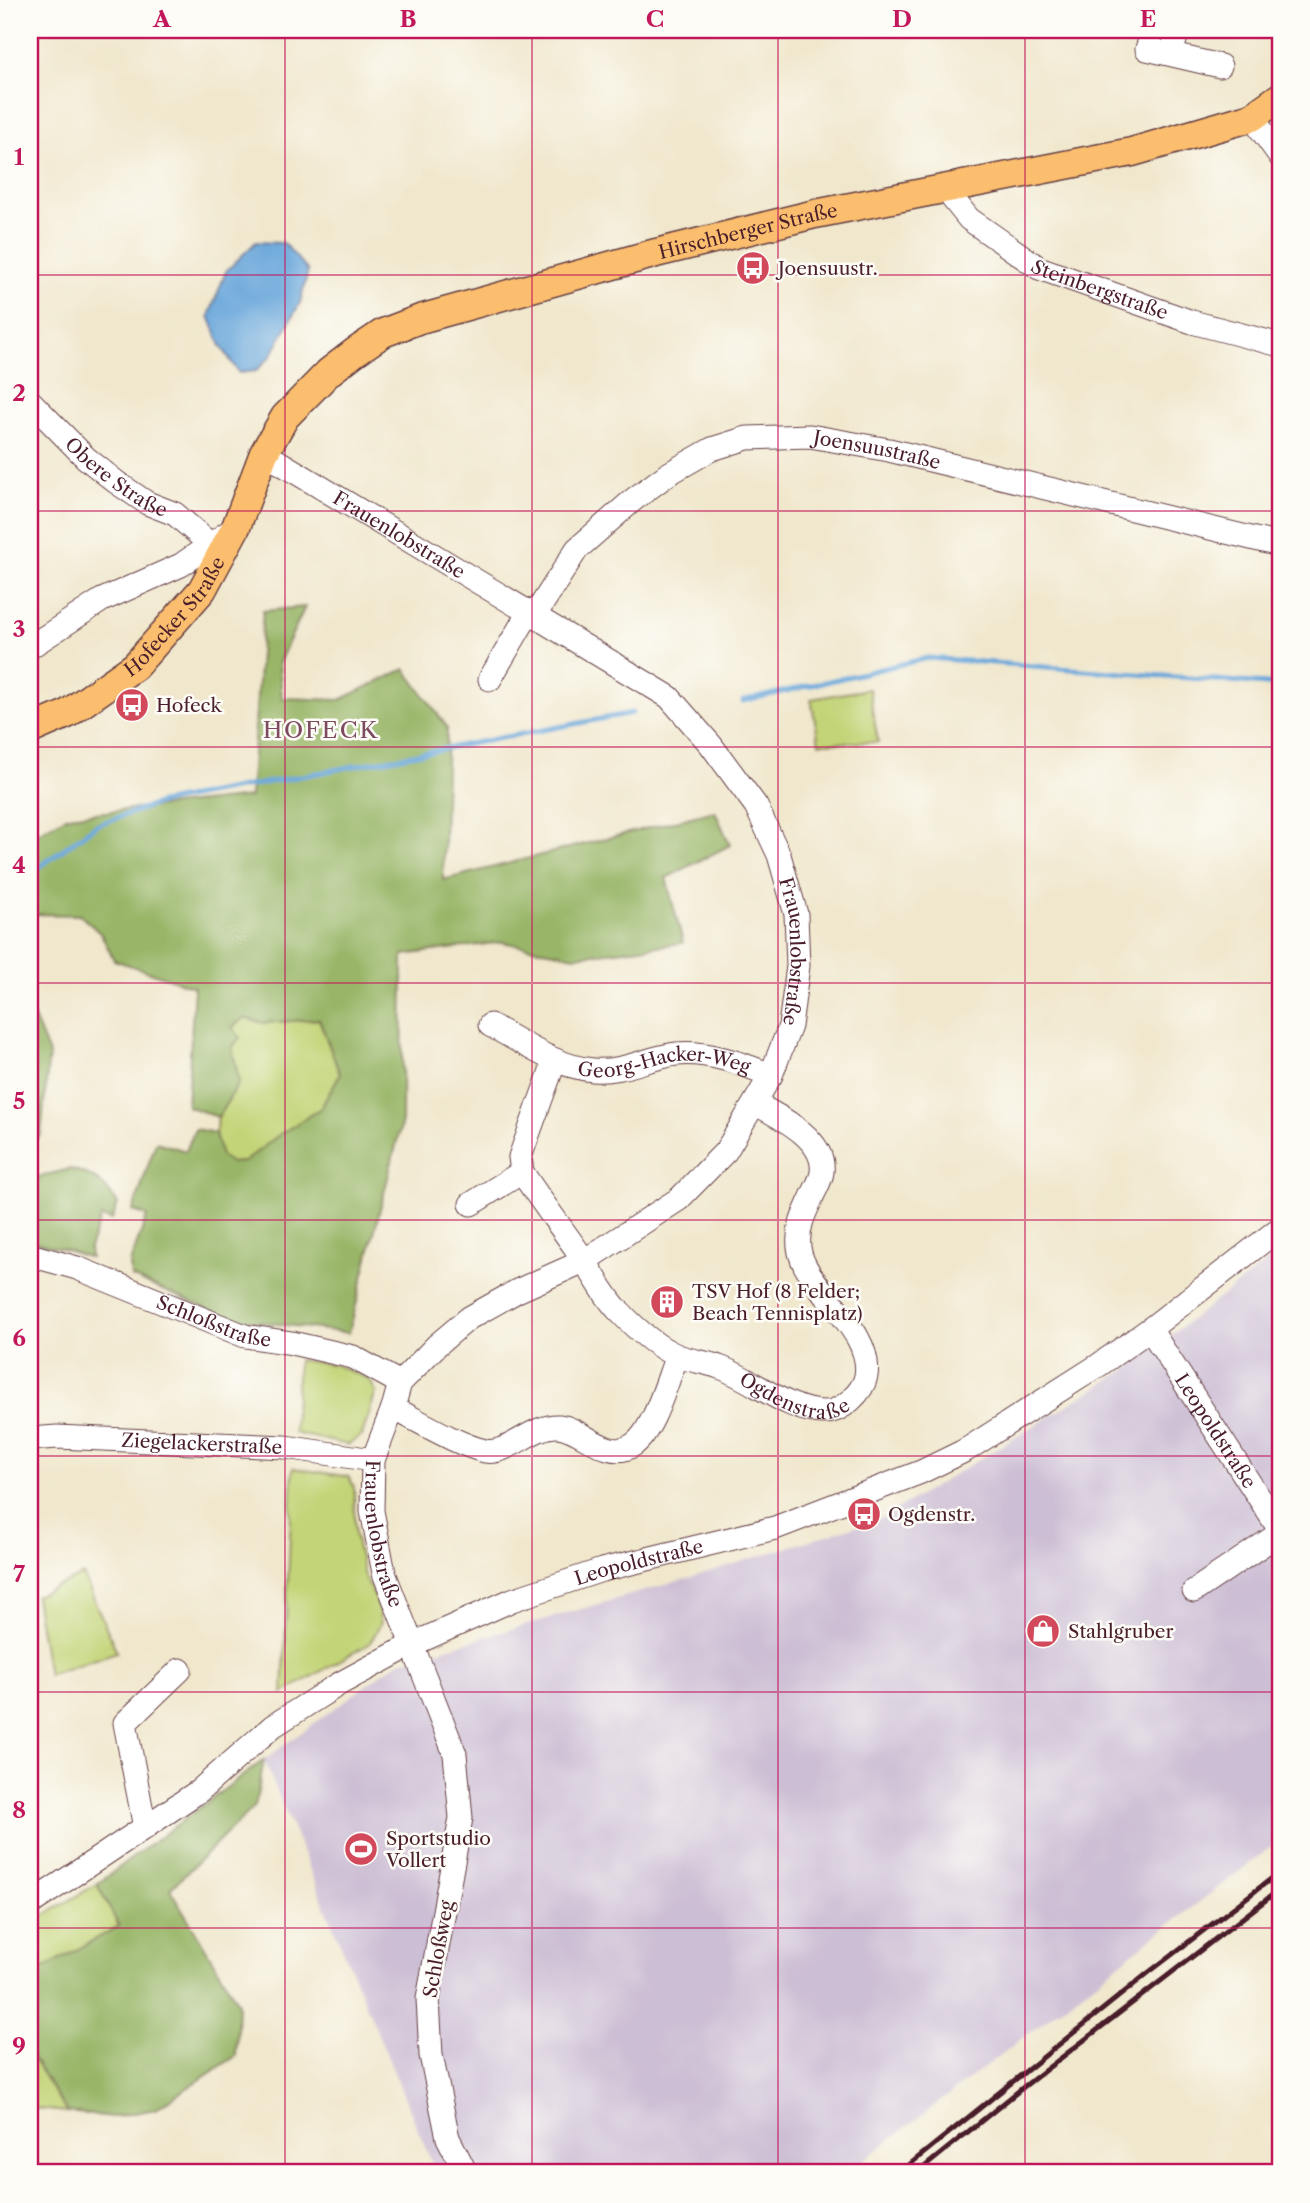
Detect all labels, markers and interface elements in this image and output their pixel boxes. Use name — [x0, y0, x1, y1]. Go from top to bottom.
text: A — [152, 5, 172, 33]
text: B — [399, 5, 417, 33]
text: C — [646, 5, 664, 33]
text: D — [892, 5, 912, 33]
text: E — [1140, 5, 1156, 33]
text: 1 — [14, 143, 25, 171]
street label: Hirschberger Straße — [656, 199, 839, 264]
bus stop icon: Joensuustr. — [734, 249, 772, 287]
street label: Steinbergstraße — [1026, 255, 1171, 325]
place label: Joensuustr. — [775, 257, 878, 280]
text: 2 — [12, 379, 26, 407]
street label: Joensuustraße — [809, 425, 943, 474]
street label: Obere Straße — [60, 433, 170, 522]
street label: Frauenlobstraße — [329, 486, 469, 584]
street label: Hofecker Straße — [120, 553, 230, 682]
text: 3 — [13, 615, 26, 643]
bus stop icon: Hofeck — [113, 686, 151, 724]
place label: Hofeck — [156, 694, 223, 717]
district label: HOFECK — [263, 716, 379, 744]
text: 4 — [12, 851, 26, 879]
street label: Frauenlobstraße — [774, 875, 809, 1027]
street label: Georg-Hacker-Weg — [576, 1042, 755, 1082]
text: 5 — [13, 1087, 25, 1115]
place label: TSV Hof (8 Felder; Beach Tennisplatz) — [692, 1280, 863, 1325]
building icon: TSV Hof (8 Felder; Beach Tennisplatz) — [648, 1283, 686, 1321]
street label: Schloßstraße — [153, 1290, 273, 1352]
text: 6 — [12, 1324, 26, 1352]
street label: Ogdenstraße — [735, 1368, 854, 1424]
street label: Leopoldstraße — [1170, 1369, 1261, 1493]
street label: Ziegelackerstraße — [121, 1429, 283, 1459]
street label: Frauenlobstraße — [360, 1460, 407, 1611]
bus stop icon: Ogdenstr. — [845, 1495, 883, 1533]
place label: Ogdenstr. — [888, 1503, 975, 1526]
street label: Leopoldstraße — [572, 1535, 706, 1590]
text: 7 — [13, 1560, 25, 1588]
shop icon: Stahlgruber — [1024, 1612, 1062, 1650]
place label: Stahlgruber — [1068, 1620, 1174, 1643]
text: 8 — [12, 1796, 26, 1824]
place label: Sportstudio Vollert — [385, 1827, 491, 1872]
sports icon: Sportstudio Vollert — [342, 1830, 380, 1868]
street label: Schloßweg — [419, 1898, 459, 2000]
text: 9 — [12, 2032, 26, 2060]

